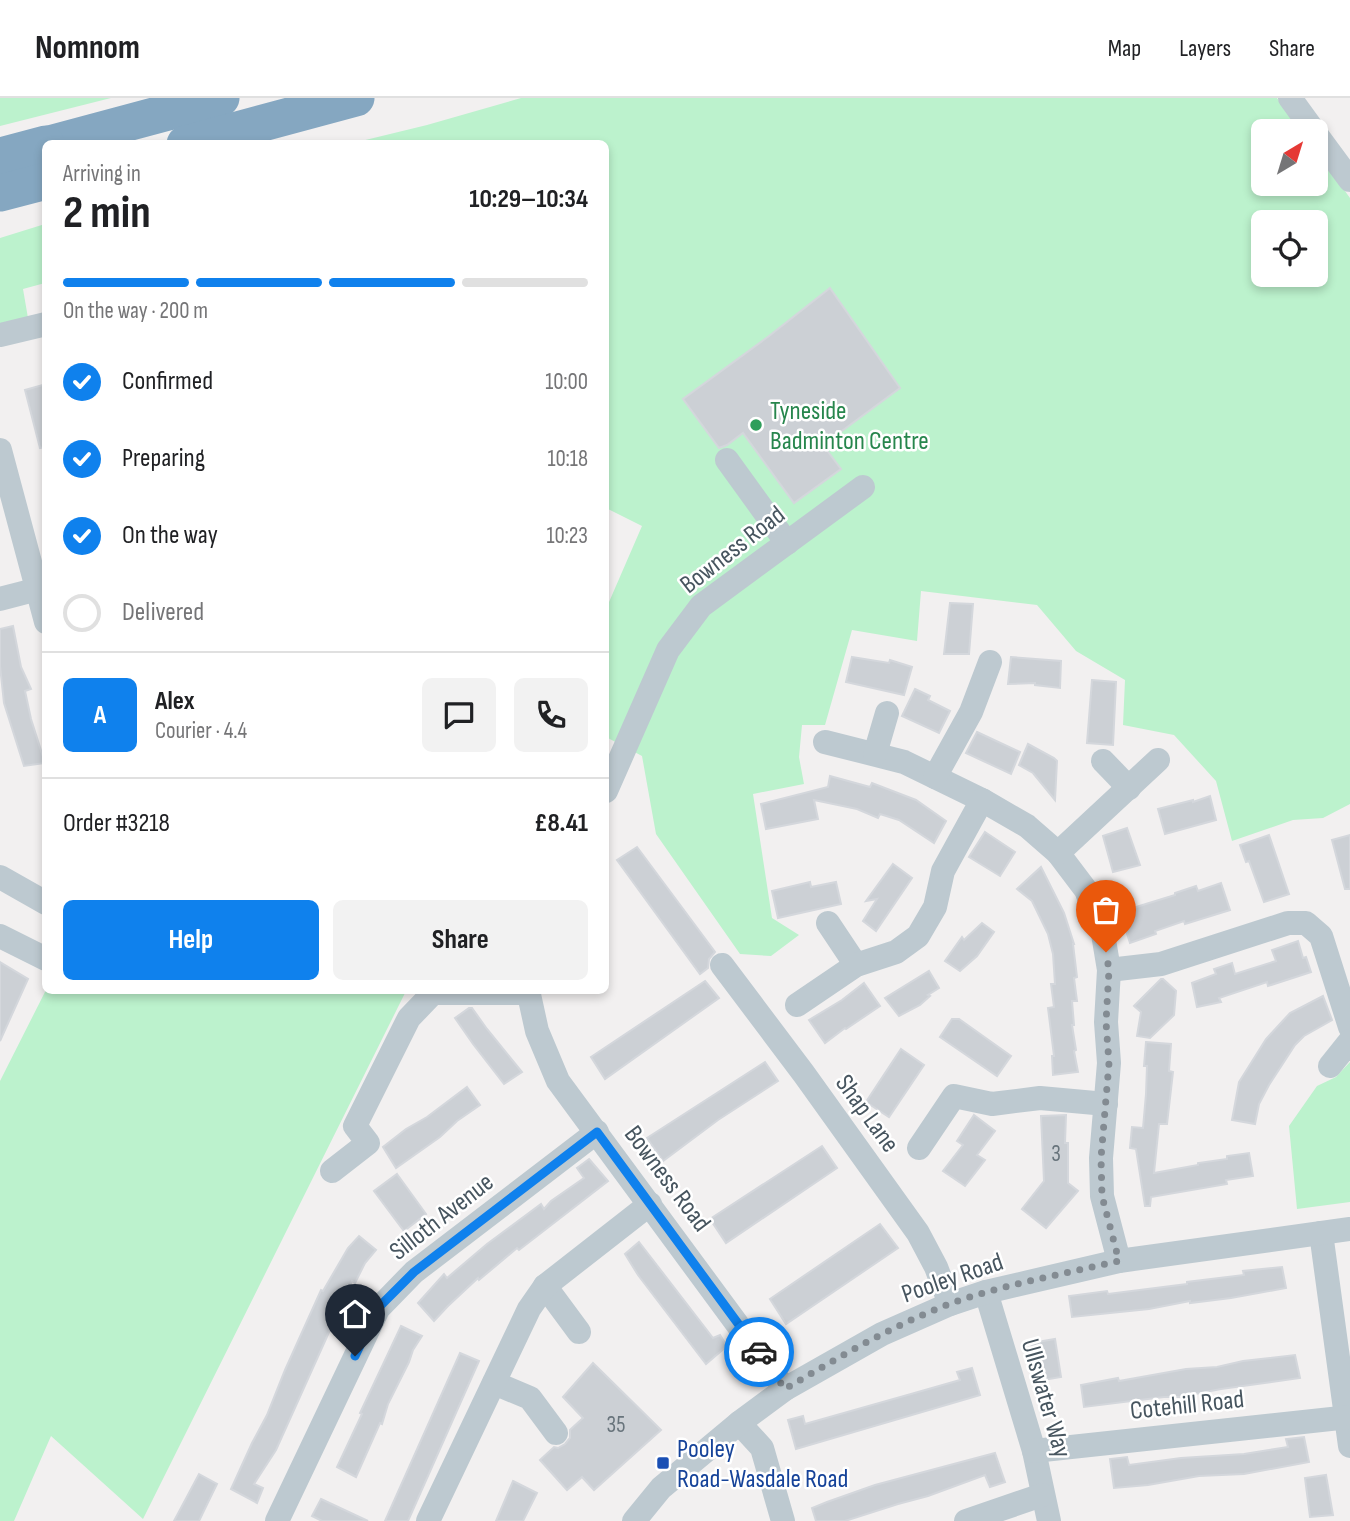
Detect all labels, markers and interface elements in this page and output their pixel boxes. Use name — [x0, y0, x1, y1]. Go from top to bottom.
text: Nomnom — [35, 28, 140, 68]
text: Map — [1108, 34, 1141, 63]
text: Layers — [1179, 34, 1231, 63]
text: Share — [1269, 34, 1315, 63]
north arrow — [1251, 119, 1328, 196]
map controls — [1251, 119, 1328, 287]
text: Arriving in — [63, 160, 141, 188]
text: 10:29–10:34 — [469, 184, 588, 215]
text: 2 min — [63, 186, 151, 241]
button: locate — [1251, 210, 1328, 287]
text: On the way · 200 m — [63, 297, 208, 325]
icon: check — [63, 363, 101, 401]
text: Confirmed — [122, 366, 213, 397]
text: 10:00 — [545, 368, 588, 396]
place label: Tyneside Badminton Centre — [770, 396, 929, 457]
marker: Tyneside Badminton Centre — [748, 417, 764, 433]
icon: check — [63, 440, 101, 478]
text: Preparing — [122, 443, 205, 474]
text: 10:18 — [547, 445, 588, 473]
street label: Bowness Road — [674, 500, 791, 601]
icon: check — [63, 517, 101, 555]
text: On the way — [122, 520, 218, 551]
text: 10:23 — [546, 522, 588, 550]
text: Delivered — [122, 597, 204, 628]
button: chat — [422, 678, 496, 752]
button: phone — [514, 678, 588, 752]
text: Alex — [155, 686, 195, 717]
text: A — [94, 700, 106, 731]
text: Courier · 4.4 — [155, 717, 247, 745]
text: Order #3218 — [63, 808, 170, 839]
text: £8.41 — [534, 808, 588, 839]
pin — [1076, 880, 1136, 952]
icon: bag — [1087, 891, 1125, 929]
button: Help — [63, 900, 319, 980]
button: Share — [333, 900, 588, 980]
street label: Shap Lane — [828, 1069, 905, 1159]
street label: Bowness Road — [617, 1120, 717, 1238]
house number: 3 — [1051, 1140, 1061, 1168]
street label: Silloth Avenue — [384, 1167, 500, 1267]
street label: Pooley Road — [898, 1247, 1007, 1310]
pin — [325, 1284, 385, 1356]
icon: home — [336, 1295, 374, 1333]
courier — [724, 1317, 794, 1387]
icon: car — [740, 1333, 778, 1371]
street label: Ullswater Way — [1014, 1335, 1077, 1461]
street label: Cotehill Road — [1129, 1384, 1246, 1427]
house number: 35 — [607, 1411, 625, 1439]
place label: Pooley Road-Wasdale Road — [677, 1434, 848, 1495]
marker: Pooley Road-Wasdale Road — [655, 1455, 671, 1471]

